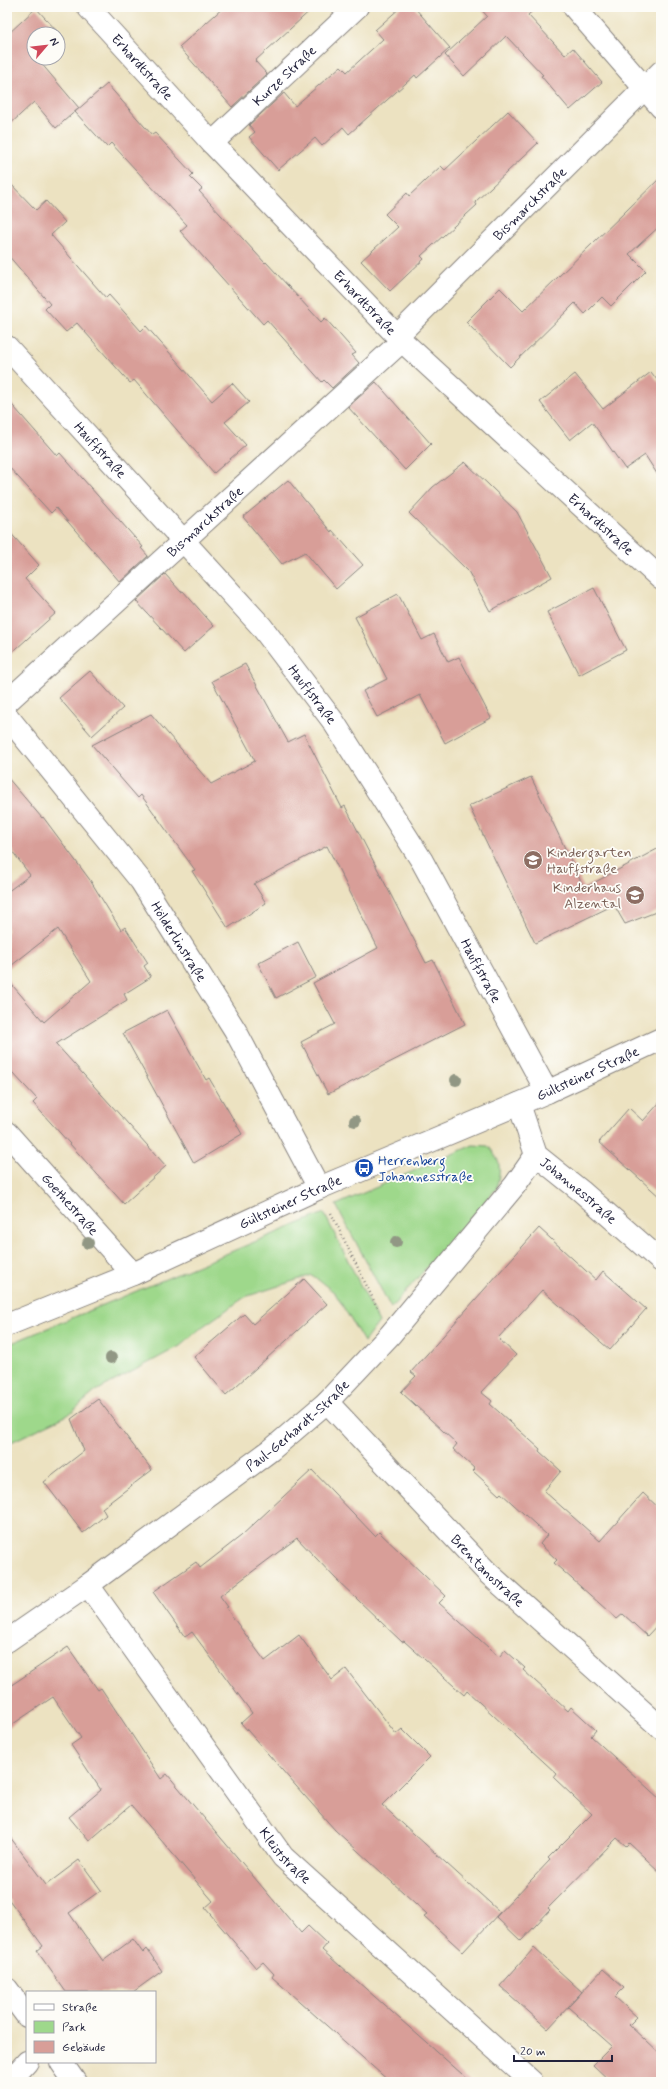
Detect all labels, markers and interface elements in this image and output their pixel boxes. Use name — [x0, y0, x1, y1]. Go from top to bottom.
north arrow — [26, 26, 66, 66]
street label: Erhardtstraße — [107, 31, 177, 105]
text: N — [46, 35, 62, 48]
street label: Kurze Straße — [249, 42, 321, 110]
street label: Bismarckstraße — [490, 163, 571, 245]
street label: Erhardtstraße — [329, 267, 400, 340]
street label: Hauffstraße — [70, 418, 130, 483]
street label: Bismarckstraße — [164, 482, 247, 561]
street label: Erhardtstraße — [564, 490, 637, 560]
street label: Hauffstraße — [284, 661, 340, 728]
place label: Kindergarten Hauffstraße — [547, 844, 632, 878]
school or university icon: Kindergarten Hauffstraße — [522, 849, 544, 871]
place label: Kinderhaus Alzental — [553, 879, 621, 913]
school or university icon: Kinderhaus Alzental — [624, 884, 646, 906]
street label: Hölderlinstraße — [146, 898, 210, 986]
street label: Hauffstraße — [456, 936, 505, 1006]
street label: Gültsteiner Straße — [534, 1042, 642, 1105]
place label: Herrenberg Johannesstraße — [378, 1152, 473, 1186]
street label: Johannesstraße — [536, 1154, 620, 1228]
bus stop icon: Herrenberg Johannesstraße — [353, 1157, 375, 1179]
street label: Goethestraße — [37, 1170, 102, 1240]
street label: Gültsteiner Straße — [236, 1171, 345, 1234]
street label: Paul-Gerhardt-Straße — [242, 1376, 354, 1476]
street label: Brentanostraße — [446, 1531, 528, 1611]
street label: Kleiststraße — [255, 1824, 315, 1888]
legend — [26, 1991, 156, 2063]
text: Straße — [62, 2000, 97, 2016]
text: Park — [62, 2020, 86, 2036]
scale bar — [514, 2037, 612, 2063]
text: Gebäude — [62, 2040, 105, 2056]
text: 20 m — [520, 2044, 546, 2060]

